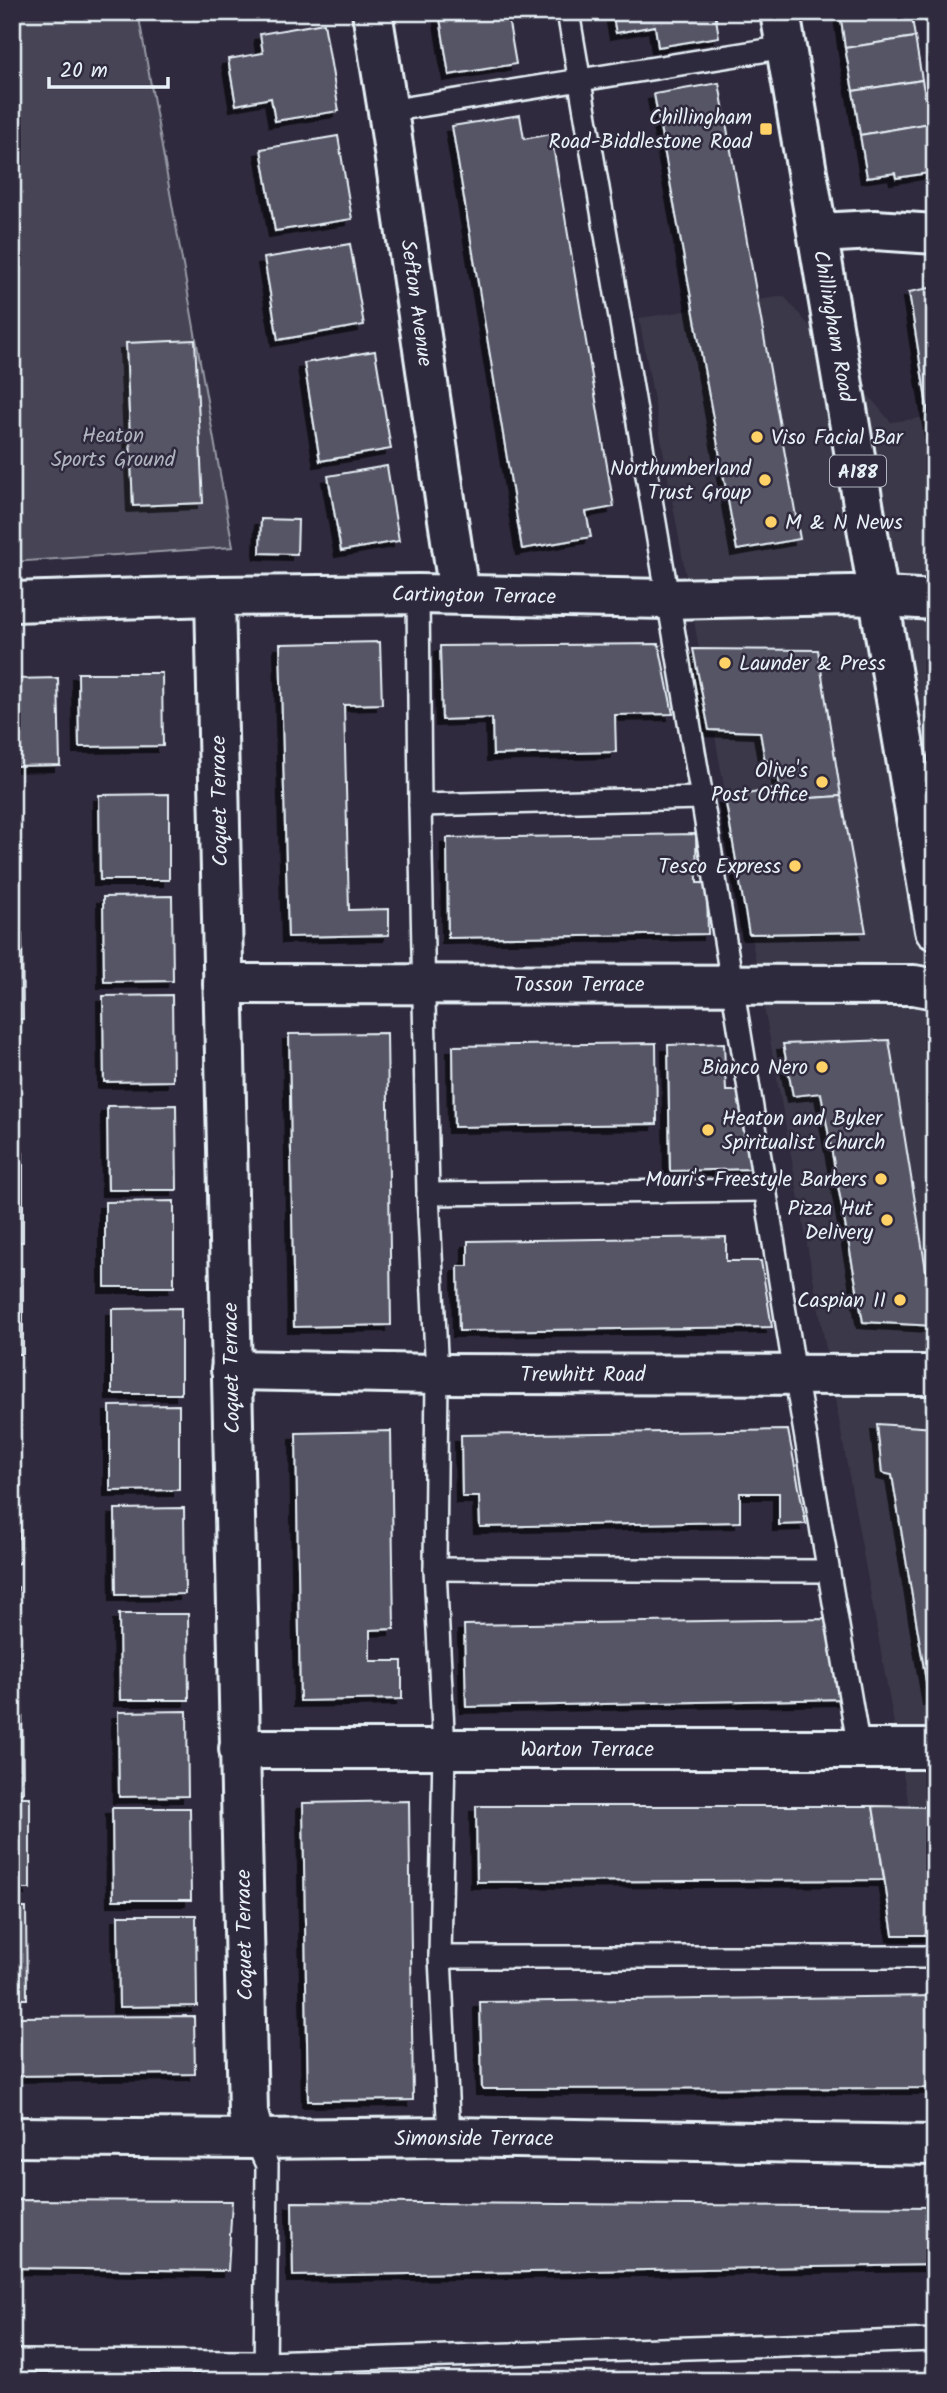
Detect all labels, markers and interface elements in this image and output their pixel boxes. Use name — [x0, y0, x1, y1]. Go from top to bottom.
scale bar — [49, 46, 168, 90]
text: 20 m — [60, 55, 108, 88]
place label: Chillingham Road-Biddlestone Road — [549, 102, 753, 159]
marker: Chillingham Road-Biddlestone Road — [758, 121, 774, 137]
street label: Sefton Avenue — [390, 238, 441, 369]
street label: Chillingham Road — [803, 248, 862, 405]
park label: Heaton Sports Ground — [51, 420, 176, 477]
place label: Viso Facial Bar — [771, 422, 904, 455]
marker: Viso Facial Bar — [749, 429, 765, 445]
place label: Northumberland Trust Group — [610, 453, 752, 510]
road number: A188 — [830, 456, 886, 486]
marker: Northumberland Trust Group — [757, 472, 773, 488]
place label: M & N News — [785, 507, 903, 540]
marker: M & N News — [763, 514, 779, 530]
street label: Cartington Terrace — [392, 579, 557, 614]
place label: Launder & Press — [739, 648, 886, 681]
marker: Launder & Press — [717, 655, 733, 671]
street label: Coquet Terrace — [203, 734, 238, 867]
place label: Olive's Post Office — [711, 755, 809, 812]
marker: Olive's Post Office — [814, 774, 830, 790]
place label: Tesco Express — [659, 851, 781, 884]
marker: Tesco Express — [787, 858, 803, 874]
street label: Tosson Terrace — [514, 969, 645, 1002]
place label: Bianco Nero — [701, 1052, 808, 1085]
marker: Bianco Nero — [814, 1059, 830, 1075]
place label: Heaton and Byker Spiritualist Church — [722, 1103, 885, 1160]
marker: Heaton and Byker Spiritualist Church — [700, 1122, 716, 1138]
place label: Mouri's Freestyle Barbers — [645, 1164, 867, 1197]
marker: Mouri's Freestyle Barbers — [873, 1171, 889, 1187]
place label: Pizza Hut Delivery — [788, 1193, 874, 1250]
marker: Pizza Hut Delivery — [879, 1212, 895, 1228]
place label: Caspian II — [797, 1285, 886, 1318]
marker: Caspian II — [892, 1292, 908, 1308]
street label: Coquet Terrace — [215, 1301, 250, 1434]
street label: Trewhitt Road — [521, 1359, 646, 1392]
street label: Warton Terrace — [520, 1734, 654, 1767]
street label: Coquet Terrace — [228, 1868, 263, 2001]
street label: Simonside Terrace — [394, 2123, 554, 2156]

